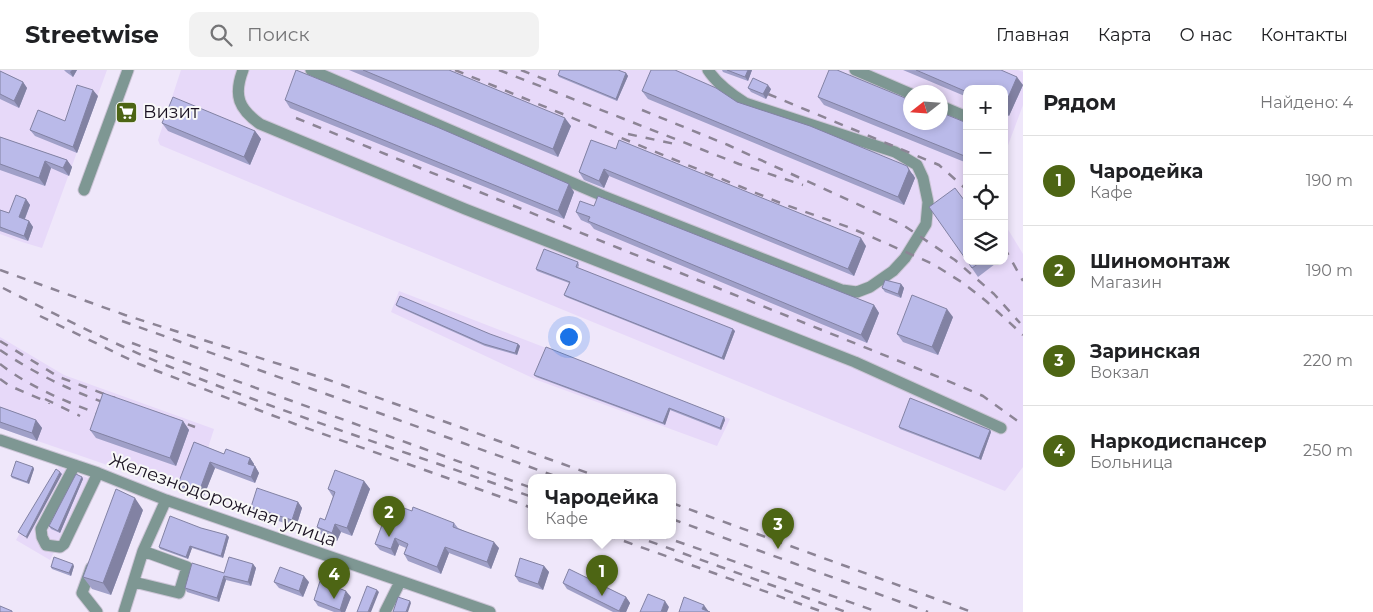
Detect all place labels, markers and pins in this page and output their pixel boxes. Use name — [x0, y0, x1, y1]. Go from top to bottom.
supermarket icon: Визит — [115, 100, 139, 124]
place label: Визит — [143, 101, 200, 123]
pin: 2 — [373, 496, 405, 537]
pin: 3 — [762, 508, 794, 549]
pin: 1 — [586, 555, 618, 596]
pin: 4 — [318, 558, 350, 599]

